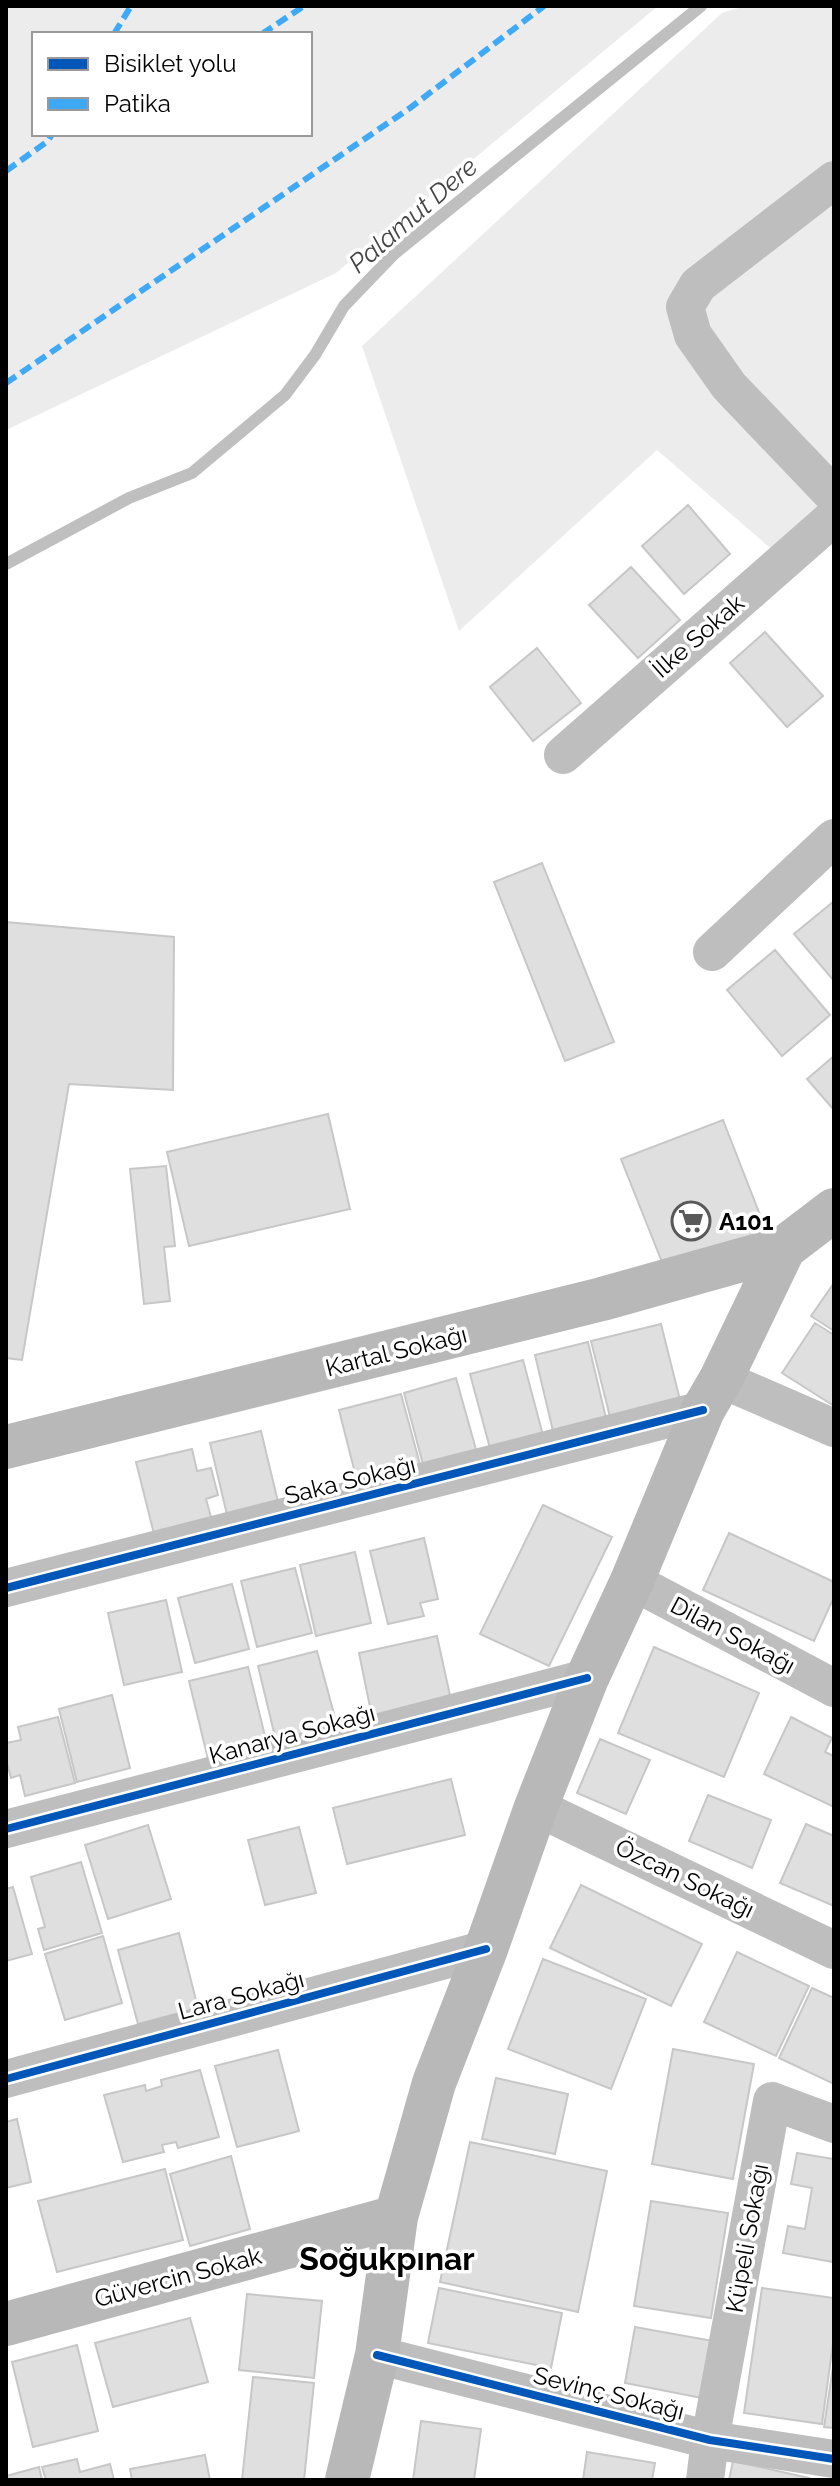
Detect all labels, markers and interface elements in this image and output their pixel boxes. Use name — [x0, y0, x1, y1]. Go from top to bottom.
legend — [32, 32, 312, 136]
text: Bisiklet yolu — [104, 49, 236, 78]
text: Patika — [104, 89, 171, 118]
water label: Palamut Dere — [343, 151, 483, 279]
street label: İlke Sokak — [646, 588, 750, 684]
supermarket icon: A101 — [670, 1200, 712, 1242]
place label: A101 — [719, 1207, 774, 1236]
street label: Kartal Sokağı — [322, 1319, 470, 1383]
street label: Saka Sokağı — [281, 1450, 419, 1510]
street label: Dilan Sokağı — [666, 1590, 800, 1680]
street label: Kanarya Sokağı — [206, 1698, 378, 1770]
street label: Özcan Sokağı — [611, 1832, 759, 1924]
street label: Lara Sokağı — [175, 1964, 307, 2026]
street label: Küpeli Sokağı — [720, 2161, 774, 2315]
district label: Soğukpınar — [299, 2240, 475, 2277]
street label: Güvercin Sokak — [91, 2241, 265, 2313]
street label: Sevinç Sokağı — [531, 2360, 687, 2426]

